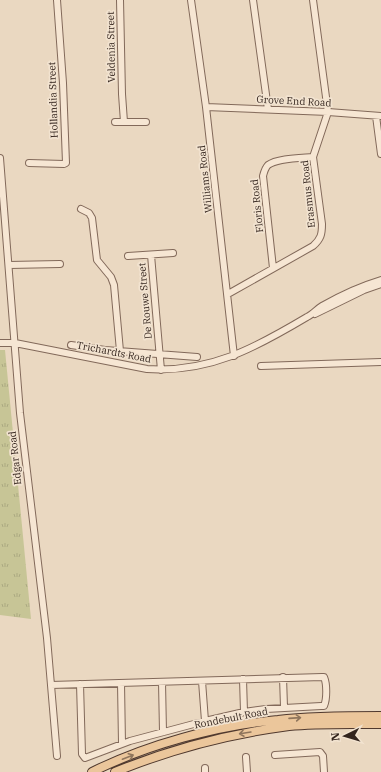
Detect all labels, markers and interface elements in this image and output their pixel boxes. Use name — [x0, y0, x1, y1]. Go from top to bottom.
street label: Veldenia Street — [104, 11, 118, 83]
street label: Hollandia Street — [45, 61, 61, 138]
street label: Grove End Road — [256, 93, 332, 109]
street label: Williams Road — [195, 145, 215, 213]
street label: Erasmus Road — [298, 160, 318, 228]
street label: Floris Road — [248, 179, 266, 233]
street label: De Rouwe Street — [135, 262, 155, 340]
street label: Trichardts Road — [76, 338, 152, 366]
street label: Edgar Road — [6, 431, 24, 485]
street label: Rondebult Road — [193, 704, 269, 732]
one-way arrow — [288, 715, 301, 722]
north arrow — [325, 716, 365, 756]
one-way arrow — [238, 729, 251, 737]
text: N — [328, 732, 342, 742]
one-way arrow — [121, 752, 133, 760]

